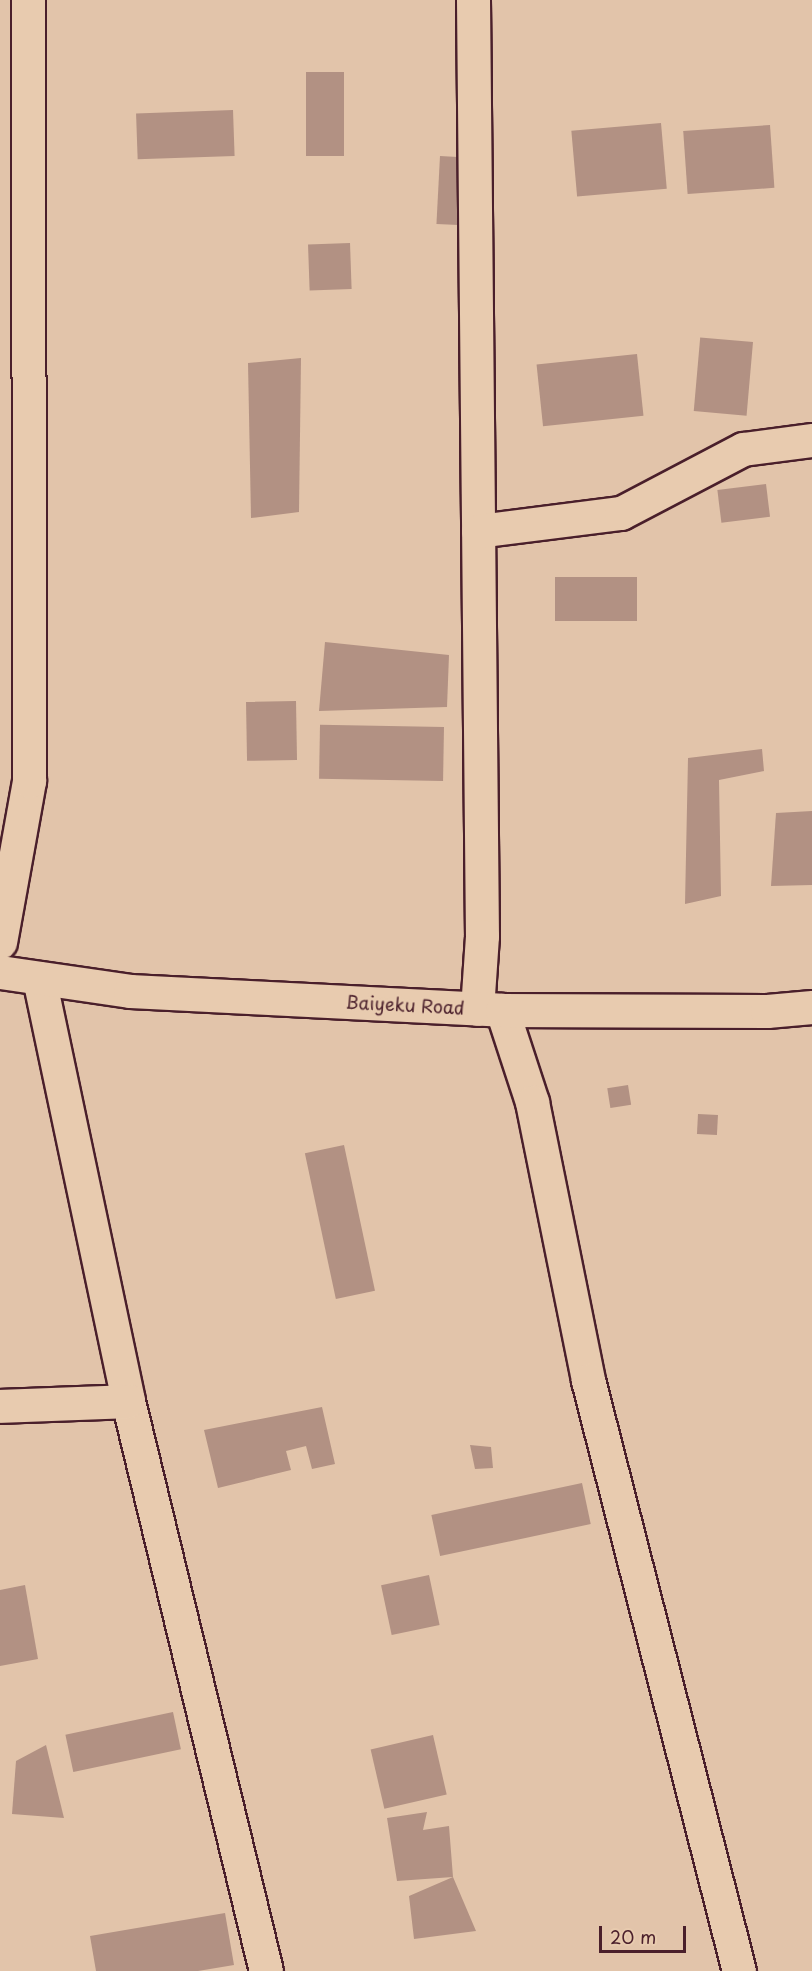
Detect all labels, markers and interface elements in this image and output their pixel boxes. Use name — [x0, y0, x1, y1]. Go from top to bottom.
street label: Baiyeku Road — [344, 991, 466, 1019]
scale bar — [602, 1914, 689, 1952]
text: 20 m — [610, 1923, 656, 1950]

